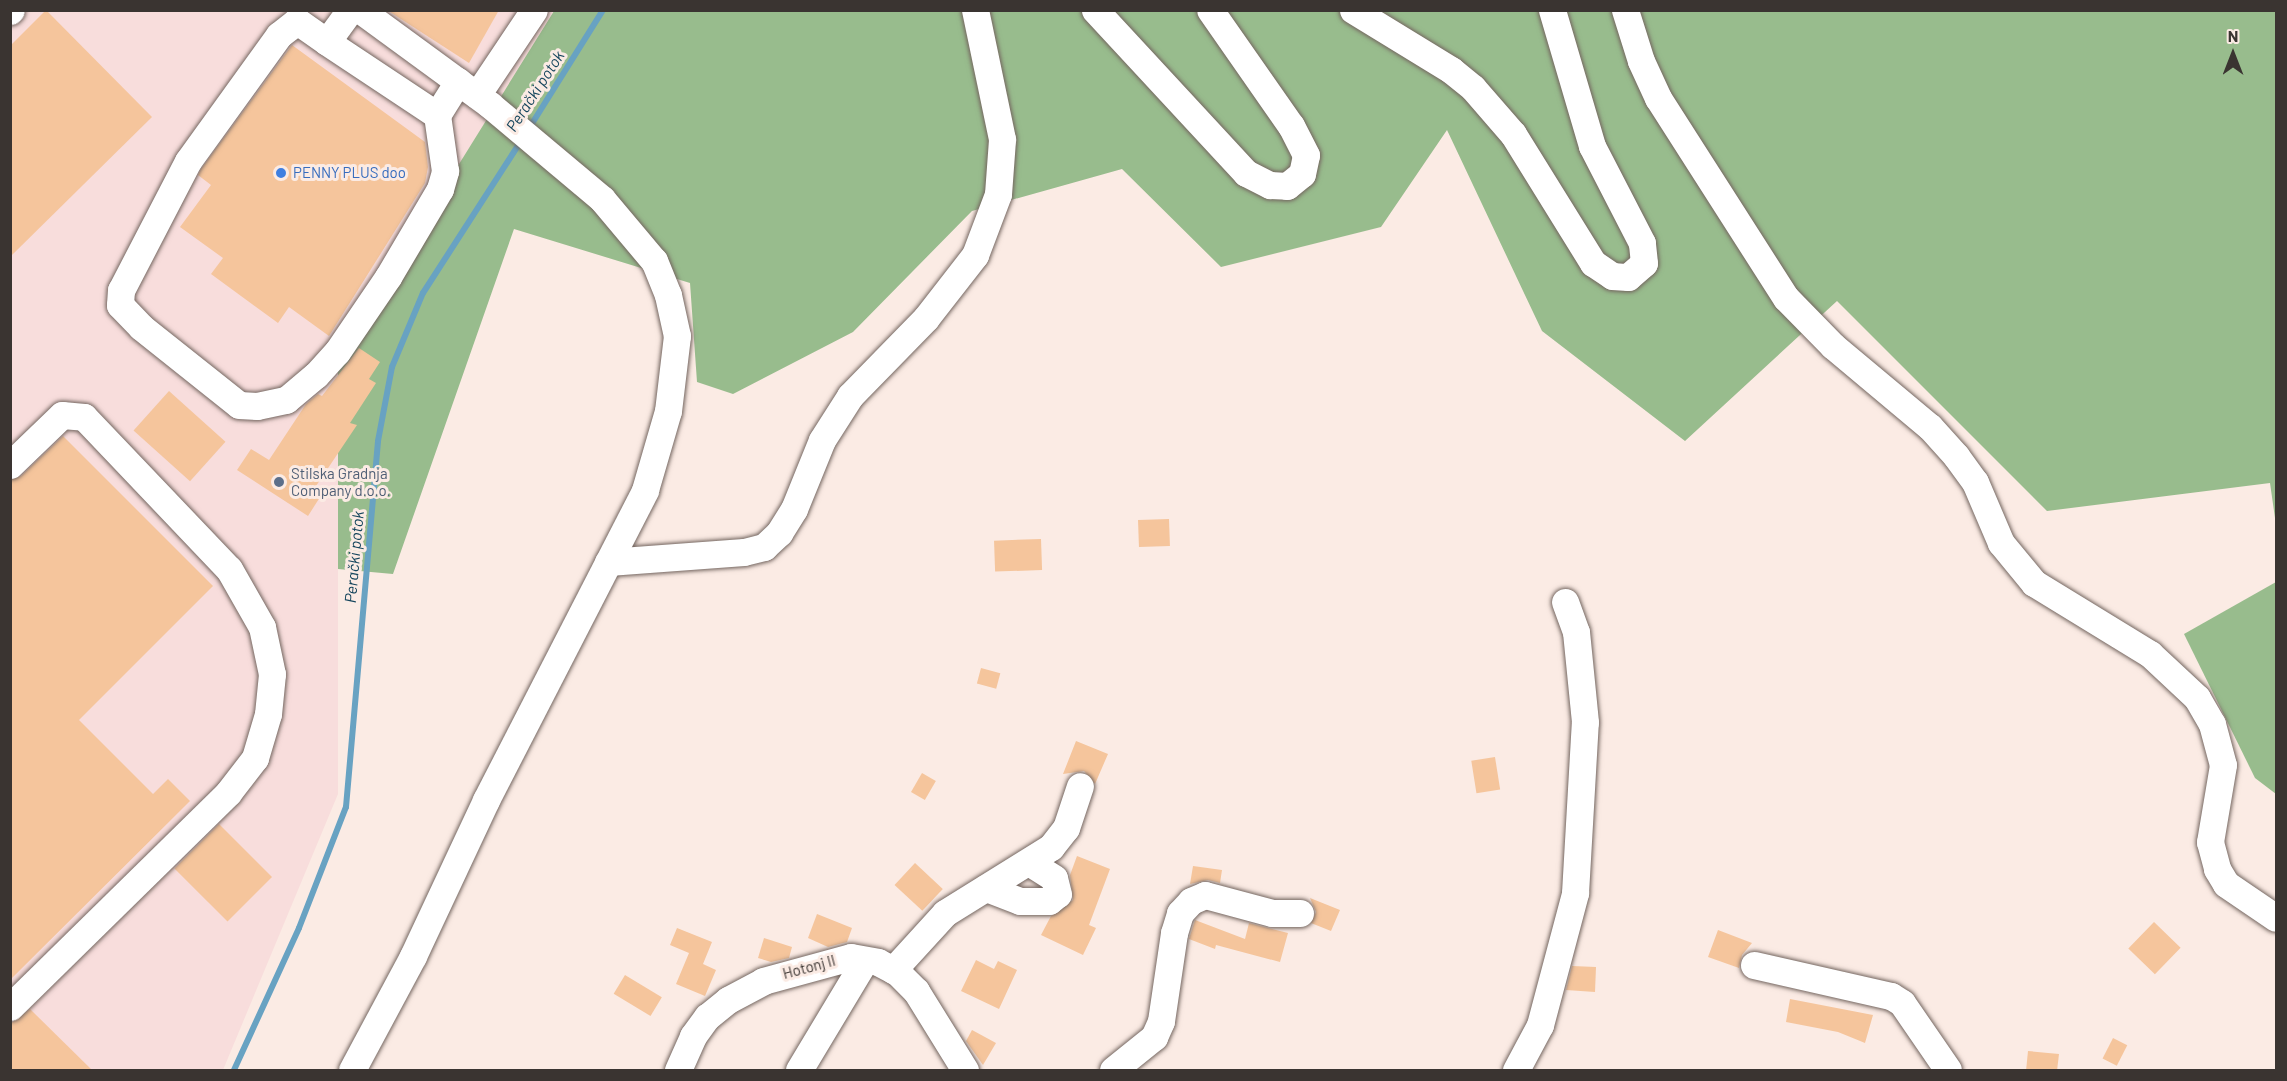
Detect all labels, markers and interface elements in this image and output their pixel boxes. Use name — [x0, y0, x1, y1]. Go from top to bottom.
north arrow — [2203, 24, 2263, 84]
text: N — [2228, 26, 2238, 45]
water label: Perački potok — [502, 47, 568, 135]
place label: PENNY PLUS doo — [293, 164, 406, 182]
marker: PENNY PLUS doo — [274, 166, 288, 180]
place label: Stilska Gradnja Company d.o.o. — [291, 464, 391, 499]
marker: Stilska Gradnja Company d.o.o. — [272, 475, 286, 489]
water label: Perački potok — [340, 510, 368, 604]
street label: Hotonj II — [781, 951, 837, 983]

